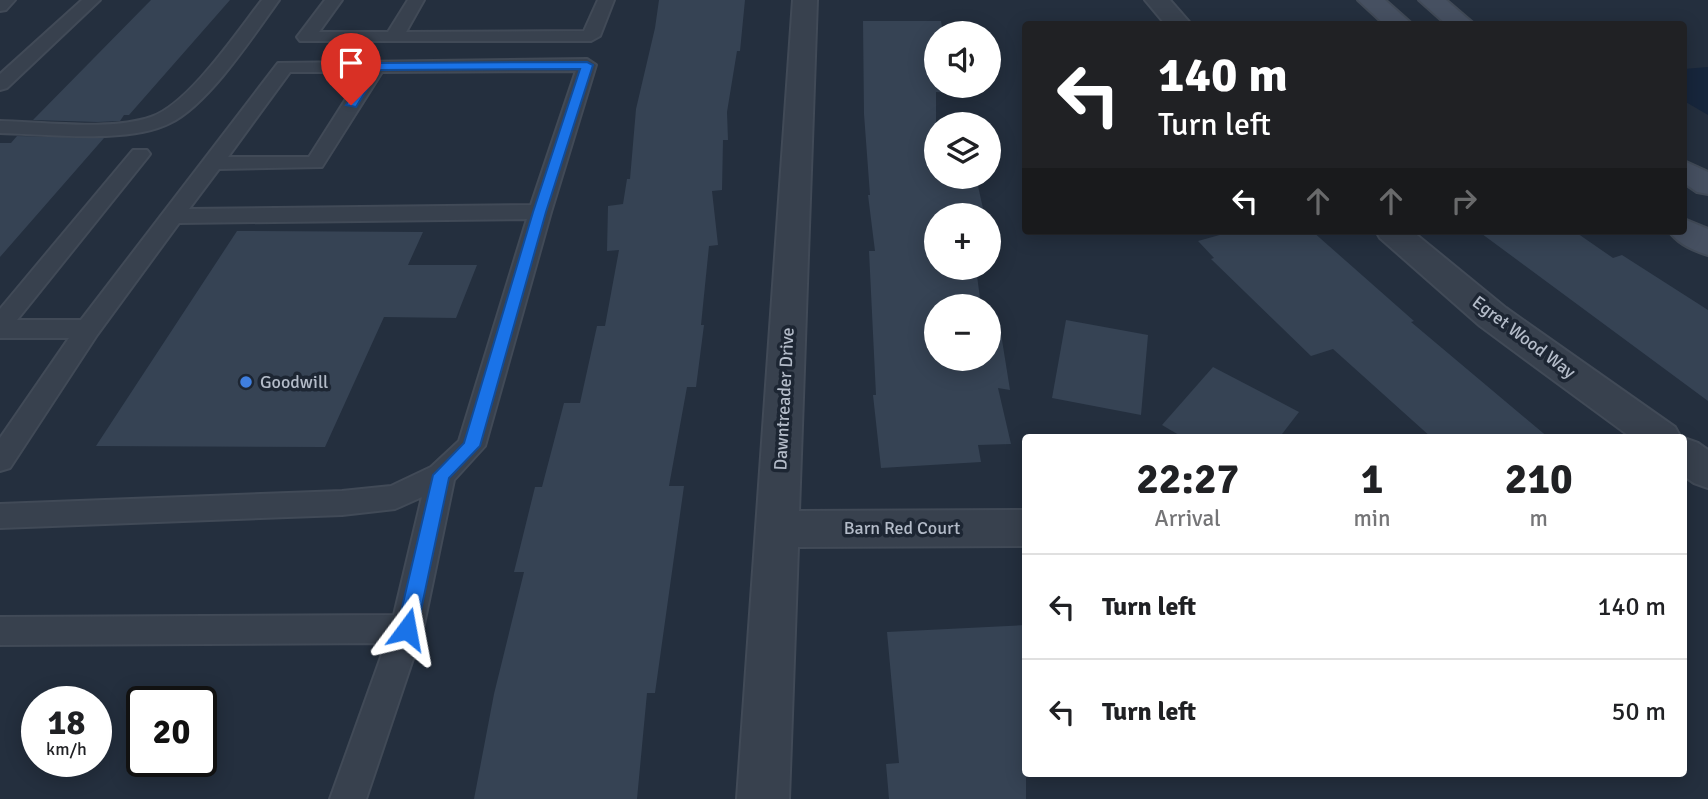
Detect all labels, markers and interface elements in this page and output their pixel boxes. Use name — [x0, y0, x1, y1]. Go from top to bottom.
map controls — [924, 21, 1001, 371]
button: sound — [924, 21, 1001, 98]
pin — [321, 33, 381, 105]
icon: arrive — [332, 44, 370, 82]
text: 140 m — [1158, 45, 1288, 105]
icon: left — [1043, 49, 1134, 140]
text: Turn left — [1158, 105, 1271, 144]
button: layers — [924, 112, 1001, 189]
icon: left — [1226, 182, 1264, 220]
icon: ahead — [1299, 182, 1337, 220]
icon: ahead — [1372, 182, 1410, 220]
icon: right — [1445, 182, 1483, 220]
button: + — [924, 203, 1001, 280]
street label: Egret Wood Way — [1468, 291, 1581, 383]
button: − — [924, 294, 1001, 371]
street label: Dawntreader Drive — [769, 327, 799, 471]
place label: Goodwill — [260, 371, 328, 393]
marker: Goodwill — [238, 374, 254, 390]
text: 22:27 — [1136, 454, 1239, 505]
text: 1 — [1361, 454, 1383, 505]
text: 210 — [1505, 454, 1573, 505]
text: Arrival — [1155, 504, 1221, 533]
text: min — [1353, 504, 1391, 533]
text: m — [1530, 504, 1548, 533]
street label: Barn Red Court — [844, 517, 960, 539]
icon: left — [1043, 588, 1081, 626]
text: Turn left — [1102, 591, 1196, 623]
text: 140 m — [1597, 591, 1666, 623]
position arrow — [370, 592, 444, 666]
speed limit sign: 20 — [126, 686, 217, 777]
icon: left — [1043, 693, 1081, 731]
text: Turn left — [1102, 696, 1196, 728]
text: 50 m — [1611, 696, 1666, 728]
text: 18 — [48, 701, 85, 744]
text: km/h — [46, 738, 87, 760]

